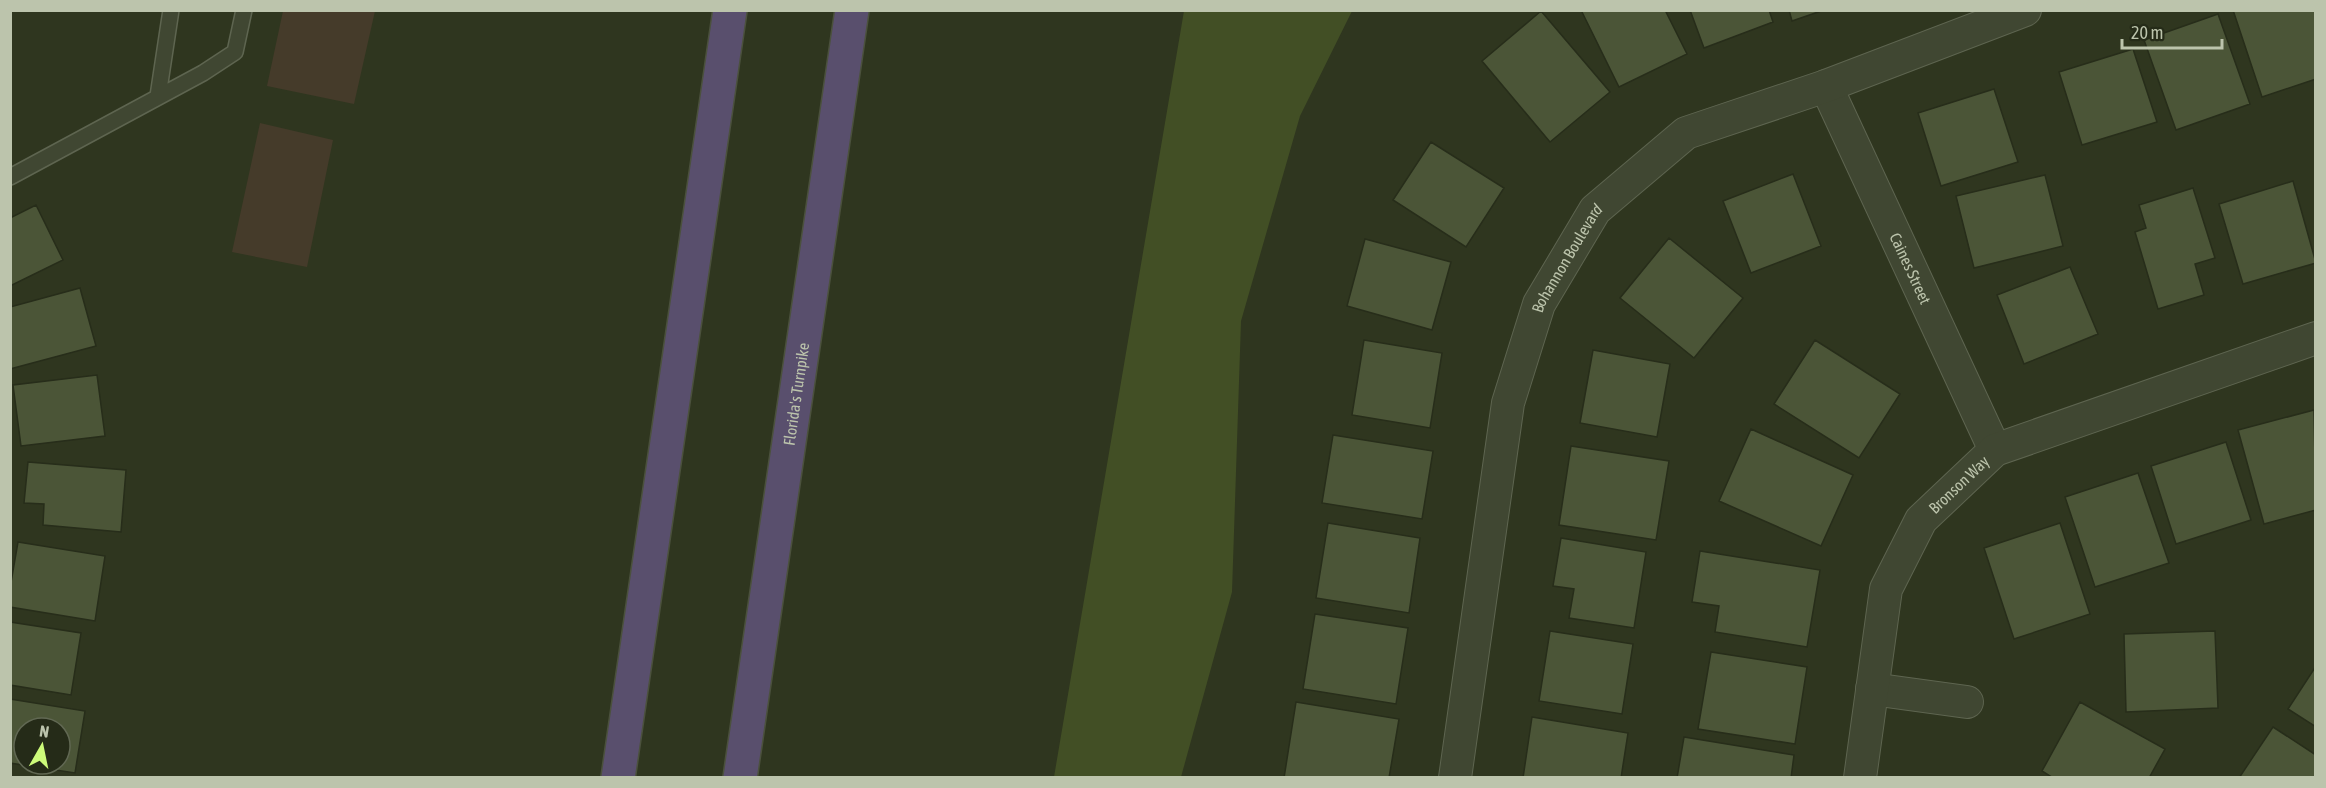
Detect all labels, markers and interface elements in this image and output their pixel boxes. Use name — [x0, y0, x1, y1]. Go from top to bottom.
scale bar — [2122, 12, 2222, 50]
text: 20 m — [2131, 22, 2163, 43]
street label: Bohannon Boulevard — [1528, 199, 1605, 315]
street label: Caines Street — [1886, 230, 1935, 307]
street label: Florida's Turnpike — [780, 341, 812, 447]
street label: Bronson Way — [1925, 451, 1993, 517]
north arrow — [12, 716, 72, 776]
text: N — [38, 722, 50, 741]

